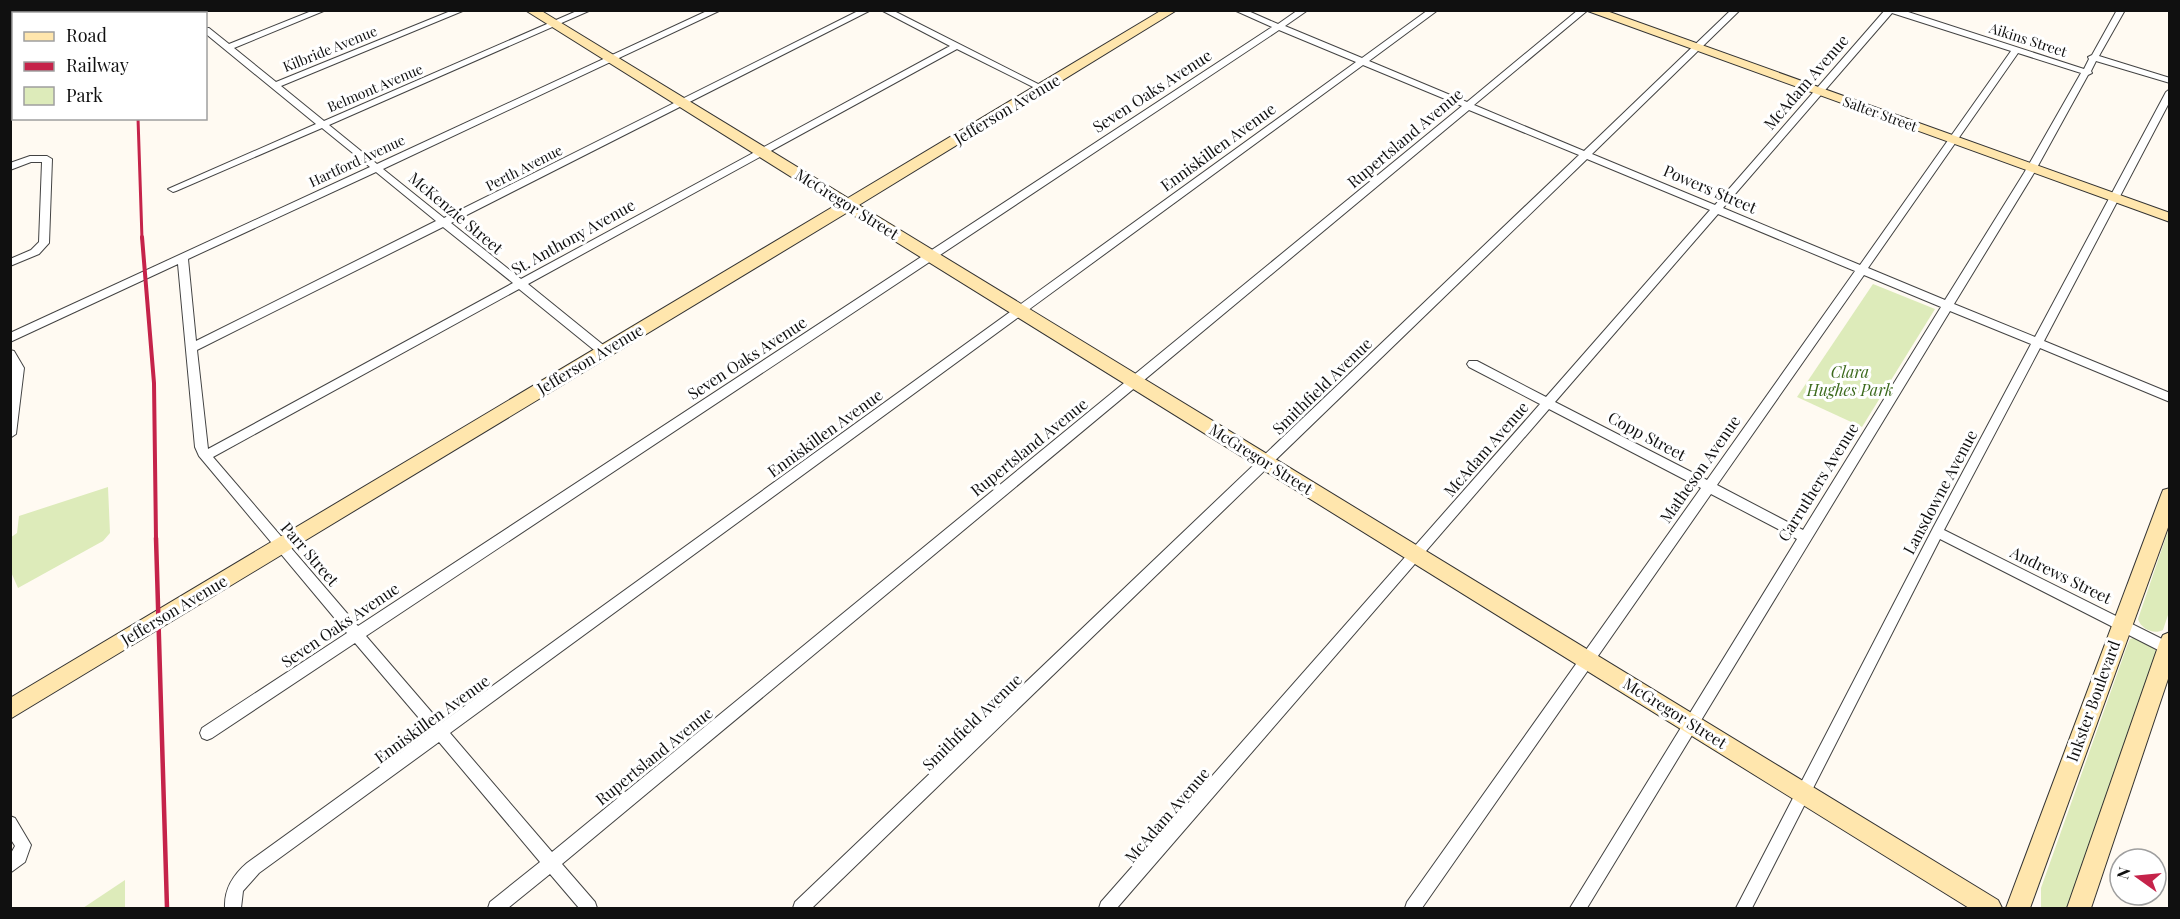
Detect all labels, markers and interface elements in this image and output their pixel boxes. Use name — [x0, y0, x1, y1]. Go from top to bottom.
legend — [12, 12, 207, 120]
street label: Aikins Street — [1986, 18, 2070, 61]
street label: Kilbride Avenue — [280, 21, 380, 76]
text: Road — [66, 23, 107, 47]
street label: McAdam Avenue — [1759, 30, 1853, 134]
street label: Seven Oaks Avenue — [1088, 44, 1215, 137]
text: Railway — [66, 53, 129, 77]
street label: Belmont Avenue — [324, 59, 426, 116]
street label: Jefferson Avenue — [949, 69, 1064, 149]
text: Park — [66, 83, 103, 107]
street label: Rupertsland Avenue — [1343, 83, 1467, 192]
street label: Salter Street — [1840, 91, 1921, 136]
street label: Enniskillen Avenue — [1156, 98, 1279, 195]
street label: Hartford Avenue — [306, 130, 408, 191]
street label: Perth Avenue — [482, 140, 565, 195]
street label: Powers Street — [1660, 159, 1760, 218]
street label: McGregor Street — [792, 163, 903, 244]
street label: McKenzie Street — [405, 167, 508, 258]
street label: St. Anthony Avenue — [507, 194, 638, 279]
street label: Seven Oaks Avenue — [683, 311, 810, 404]
street label: Jefferson Avenue — [532, 319, 647, 399]
street label: Smithfield Avenue — [1267, 333, 1376, 439]
park label: Clara Hughes Park — [1806, 361, 1893, 400]
street label: Enniskillen Avenue — [763, 384, 886, 481]
street label: Rupertsland Avenue — [966, 393, 1091, 500]
street label: McAdam Avenue — [1439, 397, 1533, 501]
street label: Copp Street — [1605, 406, 1690, 465]
street label: Matheson Avenue — [1655, 411, 1745, 527]
street label: McGregor Street — [1206, 418, 1317, 499]
street label: Carruthers Avenue — [1773, 418, 1863, 545]
street label: Lansdowne Avenue — [1898, 426, 1981, 558]
street label: Parr Street — [277, 517, 344, 590]
street label: Andrews Street — [2006, 541, 2116, 608]
street label: Jefferson Avenue — [116, 570, 231, 650]
street label: Seven Oaks Avenue — [277, 577, 403, 672]
street label: Inkster Boulevard — [2061, 637, 2124, 764]
street label: Smithfield Avenue — [917, 669, 1026, 775]
street label: Enniskillen Avenue — [370, 670, 493, 767]
street label: McGregor Street — [1620, 672, 1731, 753]
street label: Rupertsland Avenue — [591, 702, 716, 809]
street label: McAdam Avenue — [1120, 763, 1214, 867]
north arrow — [2108, 847, 2168, 907]
text: N — [2111, 864, 2135, 881]

